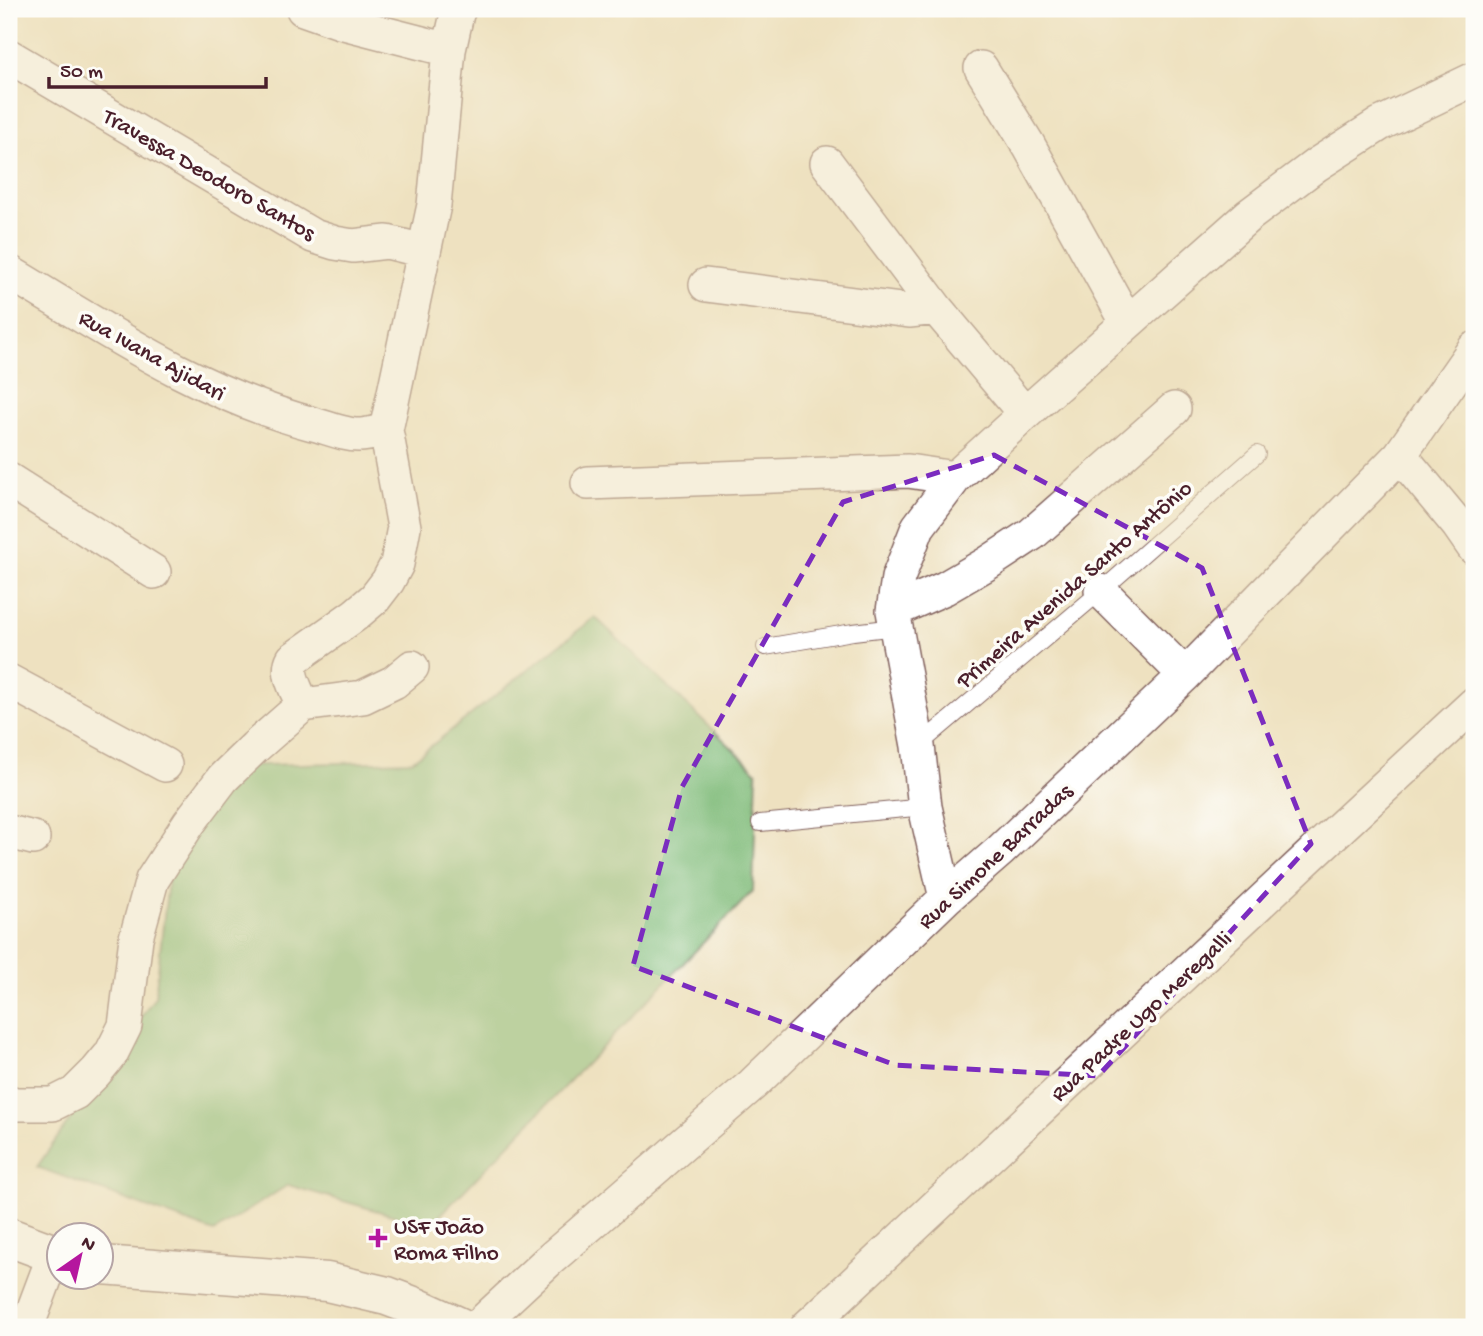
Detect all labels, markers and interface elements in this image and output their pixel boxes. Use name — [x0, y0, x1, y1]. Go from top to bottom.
scale bar — [49, 46, 266, 90]
text: 50 m — [60, 61, 103, 86]
street label: Travessa Deodoro Santos — [95, 103, 320, 248]
street label: Rua Ivana Ajidari — [73, 306, 229, 408]
street label: Primeira Avenida Santo Antônio — [951, 476, 1199, 696]
street label: Rua Simone Barradas — [913, 779, 1080, 936]
street label: Rua Padre Ugo Meregalli — [1046, 927, 1239, 1109]
place label: USF João Roma Filho — [394, 1215, 499, 1268]
north arrow — [46, 1220, 116, 1290]
marker: USF João Roma Filho — [368, 1228, 388, 1248]
text: N — [76, 1232, 99, 1258]

